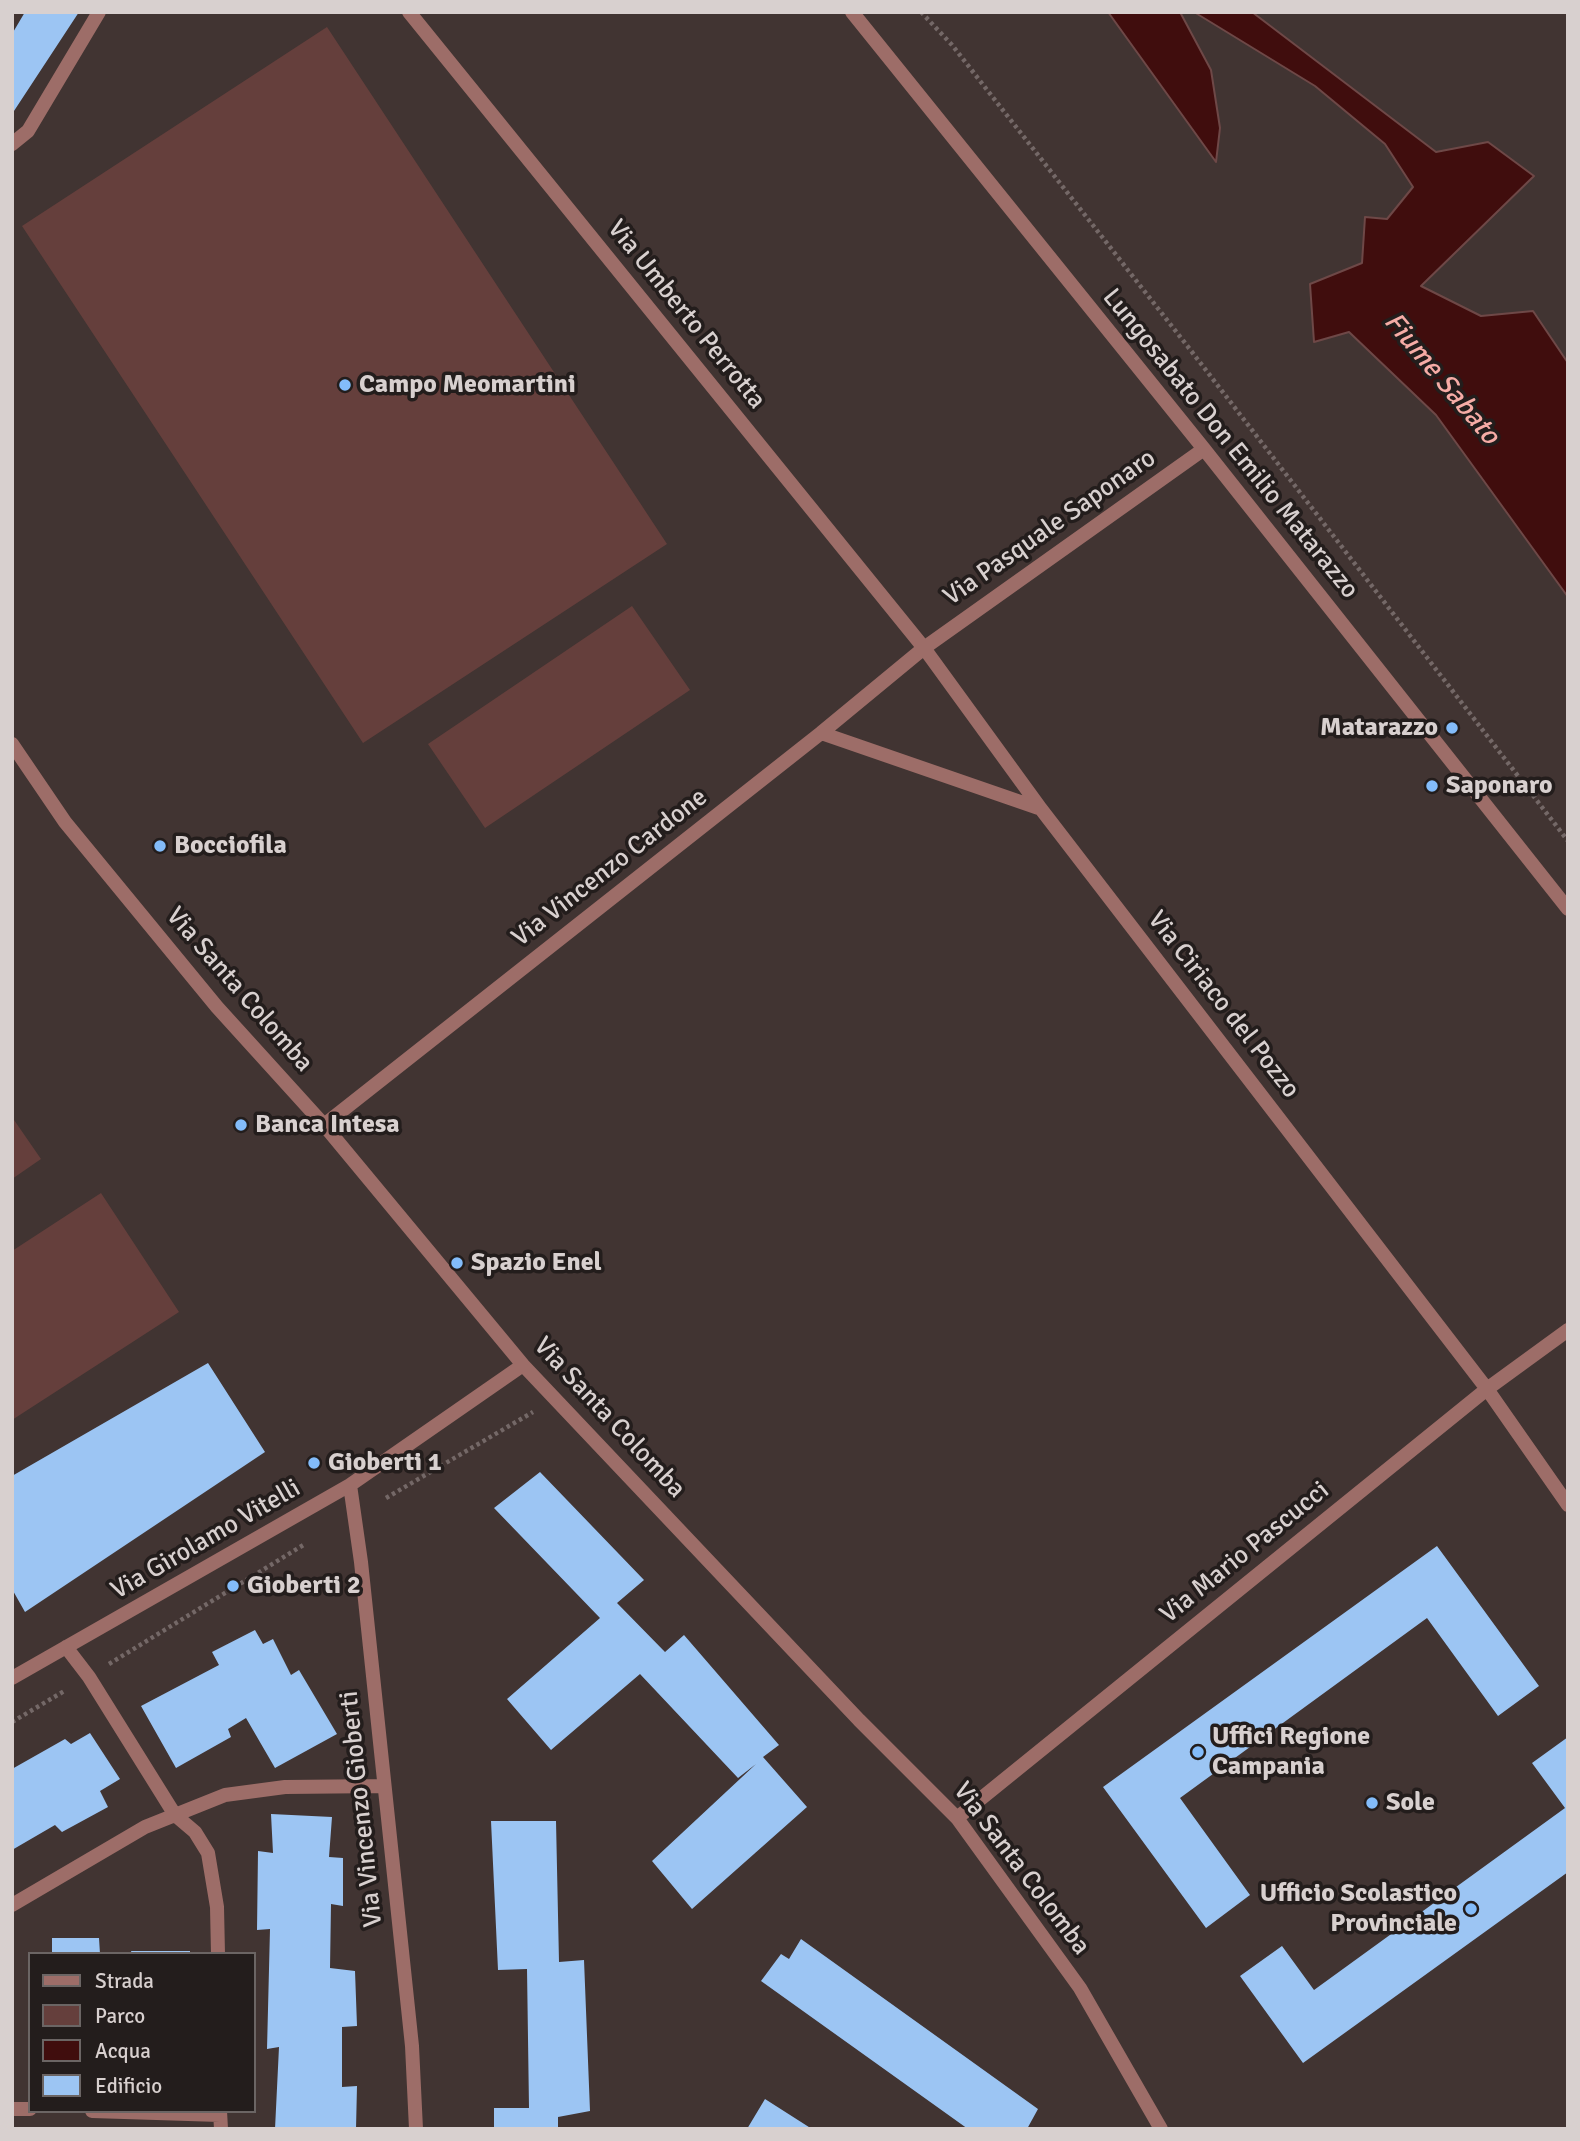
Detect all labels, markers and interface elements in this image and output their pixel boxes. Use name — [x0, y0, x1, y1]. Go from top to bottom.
street label: Via Umberto Perrotta — [600, 214, 772, 416]
street label: Lungosabato Don Emilio Matarazzo — [1095, 283, 1365, 605]
water label: Fiume Sabato — [1376, 306, 1506, 452]
place label: Campo Meomartini — [359, 369, 576, 401]
marker: Campo Meomartini — [337, 377, 353, 393]
street label: Via Pasquale Saponaro — [938, 443, 1162, 613]
place label: Matarazzo — [1320, 712, 1438, 744]
marker: Matarazzo — [1444, 720, 1460, 736]
place label: Saponaro — [1446, 770, 1552, 802]
marker: Saponaro — [1424, 778, 1440, 794]
street label: Via Vincenzo Cardone — [506, 782, 714, 954]
place label: Bocciofila — [174, 830, 287, 862]
marker: Bocciofila — [152, 838, 168, 854]
street label: Via Santa Colomba — [159, 901, 319, 1079]
street label: Via Ciriaco del Pozzo — [1140, 905, 1306, 1105]
place label: Banca Intesa — [255, 1109, 400, 1141]
marker: Banca Intesa — [233, 1117, 249, 1133]
place label: Spazio Enel — [471, 1247, 602, 1279]
marker: Spazio Enel — [449, 1255, 465, 1271]
street label: Via Santa Colomba — [527, 1331, 691, 1505]
place label: Gioberti 1 — [328, 1447, 442, 1479]
marker: Gioberti 1 — [306, 1455, 322, 1471]
street label: Via Girolamo Vitelli — [106, 1473, 306, 1607]
street label: Via Mario Pascucci — [1154, 1475, 1336, 1631]
place label: Gioberti 2 — [247, 1570, 361, 1602]
marker: Gioberti 2 — [225, 1578, 241, 1594]
street label: Via Vincenzo Gioberti — [334, 1689, 390, 1929]
place label: Uffici Regione Campania — [1212, 1721, 1370, 1782]
marker: Uffici Regione Campania — [1190, 1744, 1206, 1760]
street label: Via Santa Colomba — [946, 1776, 1096, 1962]
place label: Sole — [1386, 1787, 1435, 1819]
marker: Sole — [1364, 1795, 1380, 1811]
place label: Ufficio Scolastico Provinciale — [1260, 1878, 1457, 1940]
marker: Ufficio Scolastico Provinciale — [1463, 1901, 1479, 1917]
legend — [28, 1952, 256, 2113]
text: Strada — [95, 1968, 154, 1994]
text: Parco — [95, 2003, 145, 2029]
text: Acqua — [95, 2038, 151, 2064]
text: Edificio — [95, 2073, 162, 2099]

